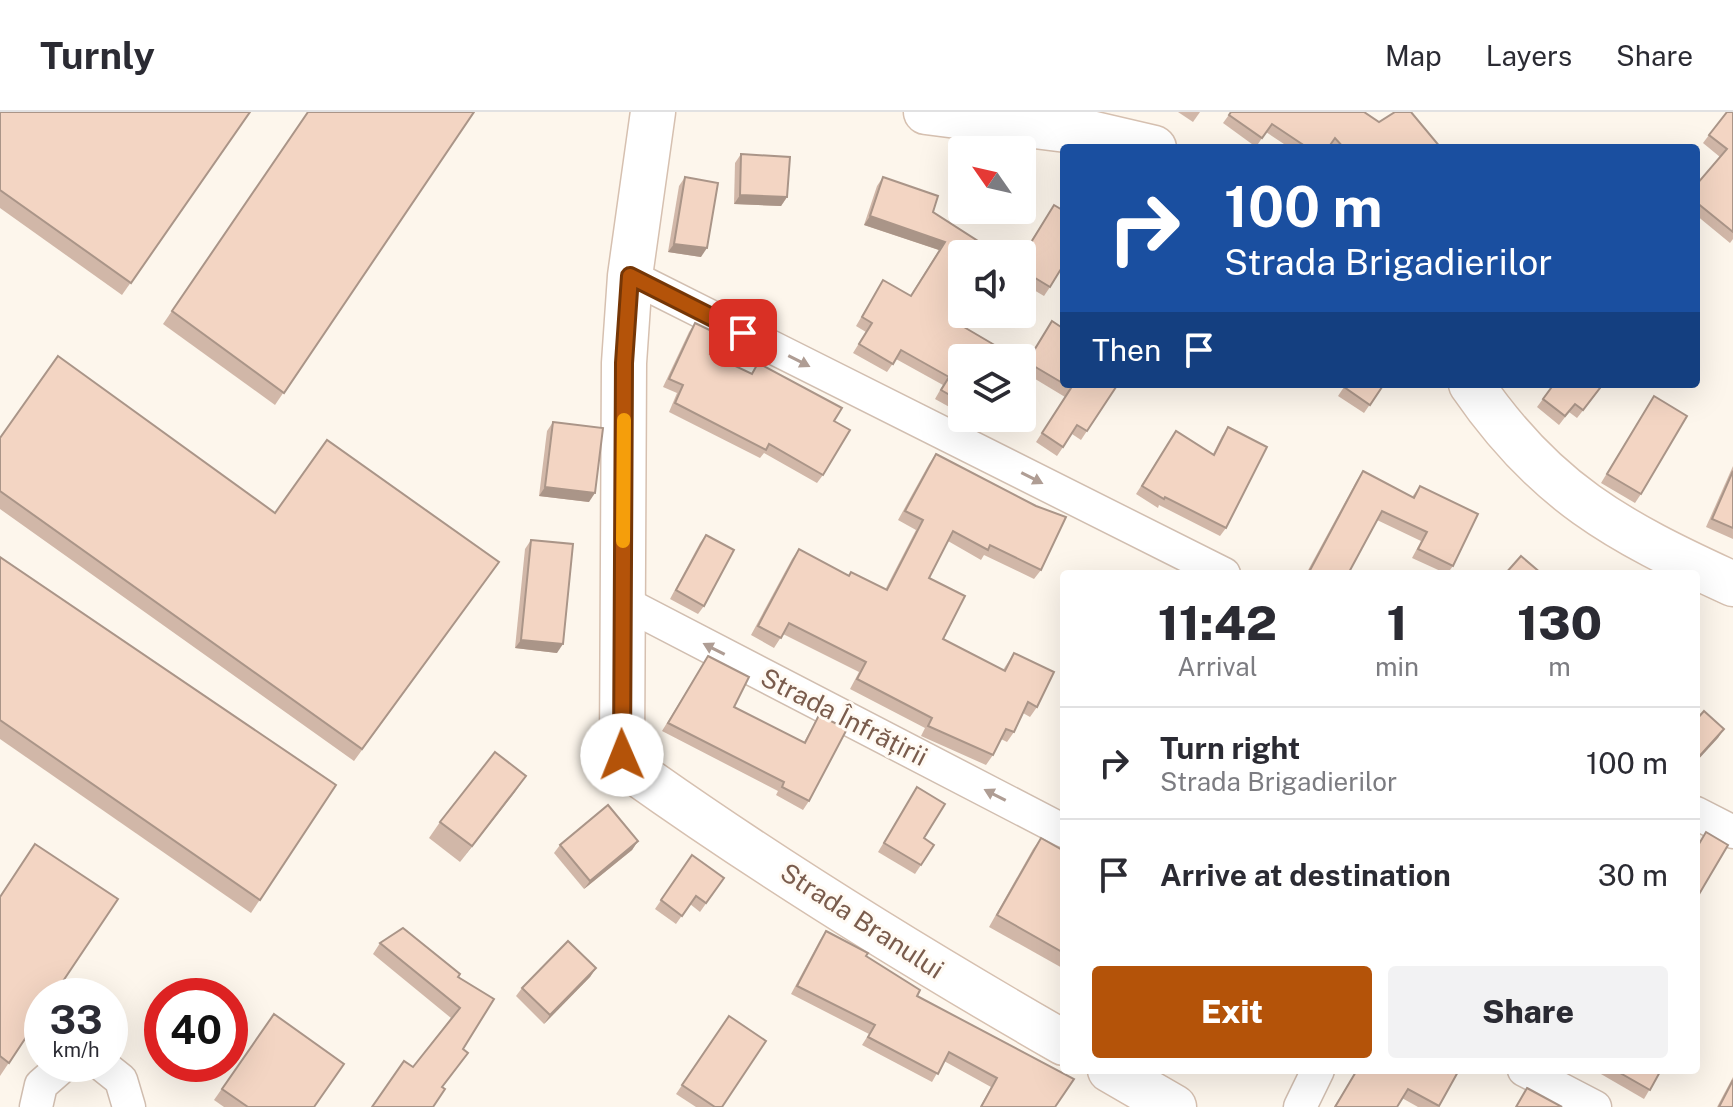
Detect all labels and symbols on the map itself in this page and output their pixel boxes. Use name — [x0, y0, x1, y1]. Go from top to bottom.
north arrow — [948, 136, 1036, 224]
pin — [709, 299, 777, 367]
one-way arrow — [788, 355, 811, 368]
one-way arrow — [1021, 471, 1044, 484]
one-way arrow — [703, 643, 726, 656]
street label: Strada Înfrățirii — [756, 661, 933, 772]
position arrow — [580, 713, 664, 797]
one-way arrow — [983, 788, 1006, 802]
street label: Strada Branului — [775, 856, 950, 985]
speed limit sign: 40 — [144, 978, 248, 1082]

